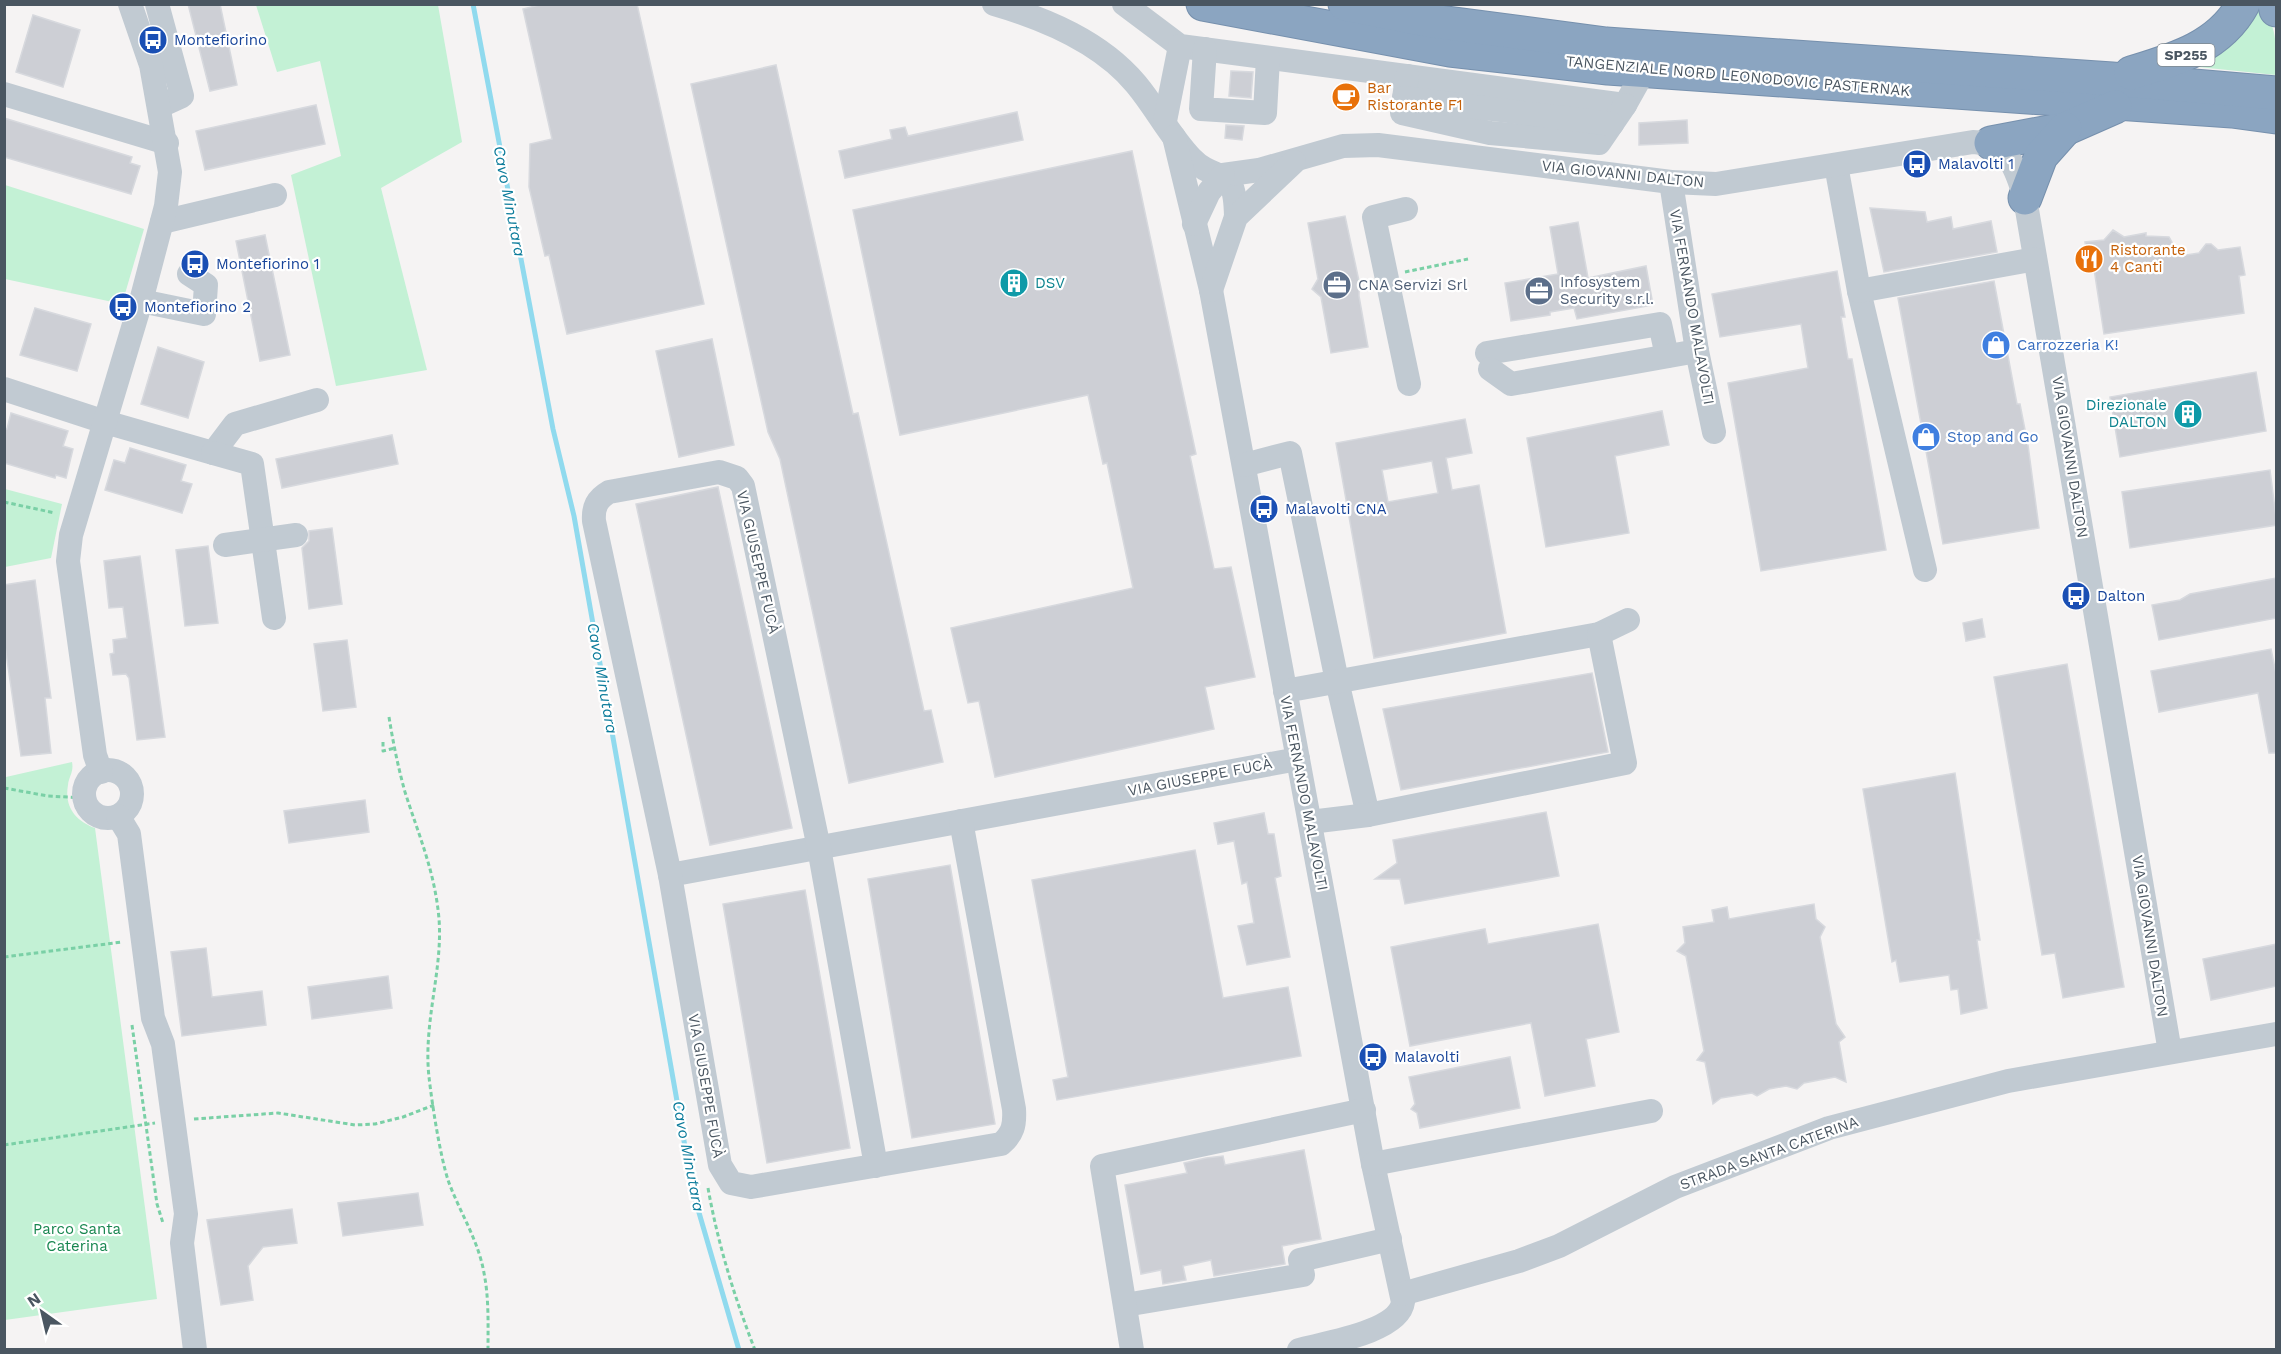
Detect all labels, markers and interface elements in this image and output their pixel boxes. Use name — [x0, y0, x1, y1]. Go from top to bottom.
bus stop icon: Montefiorino — [137, 24, 169, 56]
place label: Montefiorino — [174, 31, 267, 49]
road number: SP255 — [2158, 44, 2214, 66]
street label: TANGENZIALE NORD LEONODOVIC PASTERNAK — [1565, 52, 1911, 100]
place label: Bar Ristorante F1 — [1367, 79, 1463, 114]
cafe icon: Bar Ristorante F1 — [1330, 81, 1362, 113]
water label: Cavo Minutara — [489, 144, 530, 258]
bus stop icon: Malavolti 1 — [1901, 148, 1933, 180]
place label: Malavolti 1 — [1938, 155, 2014, 173]
street label: VIA GIOVANNI DALTON — [1541, 157, 1705, 191]
street label: VIA FERNANDO MALAVOLTI — [1666, 208, 1718, 406]
place label: Ristorante 4 Canti — [2110, 241, 2186, 276]
restaurant icon: Ristorante 4 Canti — [2073, 243, 2105, 275]
bus stop icon: Montefiorino 1 — [179, 248, 211, 280]
place label: Montefiorino 1 — [216, 255, 320, 273]
building icon: DSV — [998, 267, 1030, 299]
office icon: CNA Servizi Srl — [1321, 269, 1353, 301]
place label: Infosystem Security s.r.l. — [1560, 273, 1654, 308]
place label: DSV — [1035, 274, 1065, 292]
office icon: Infosystem Security s.r.l. — [1523, 275, 1555, 307]
place label: CNA Servizi Srl — [1358, 276, 1468, 294]
bus stop icon: Montefiorino 2 — [107, 291, 139, 323]
place label: Montefiorino 2 — [144, 298, 251, 316]
shop icon: Carrozzeria K! — [1980, 329, 2012, 361]
place label: Carrozzeria K! — [2017, 336, 2119, 354]
street label: VIA GIOVANNI DALTON — [2048, 375, 2092, 539]
place label: Direzionale DALTON — [2086, 396, 2167, 431]
building icon: Direzionale DALTON — [2172, 398, 2204, 430]
shop icon: Stop and Go — [1910, 421, 1942, 453]
place label: Stop and Go — [1947, 428, 2039, 446]
street label: VIA GIUSEPPE FUCÀ — [733, 489, 783, 636]
bus stop icon: Malavolti CNA — [1248, 493, 1280, 525]
place label: Malavolti CNA — [1285, 500, 1387, 518]
bus stop icon: Dalton — [2060, 580, 2092, 612]
place label: Dalton — [2097, 587, 2145, 605]
water label: Cavo Minutara — [583, 621, 622, 735]
street label: VIA FERNANDO MALAVOLTI — [1276, 694, 1332, 892]
street label: VIA GIUSEPPE FUCÀ — [1126, 754, 1274, 800]
street label: VIA GIOVANNI DALTON — [2128, 854, 2172, 1018]
street label: VIA GIUSEPPE FUCÀ — [684, 1012, 728, 1160]
bus stop icon: Malavolti — [1357, 1041, 1389, 1073]
place label: Malavolti — [1394, 1048, 1459, 1066]
water label: Cavo Minutara — [668, 1099, 709, 1213]
street label: STRADA SANTA CATERINA — [1677, 1112, 1861, 1194]
park label: Parco Santa Caterina — [33, 1220, 121, 1255]
north arrow — [12, 1282, 72, 1342]
text: N — [24, 1289, 44, 1311]

